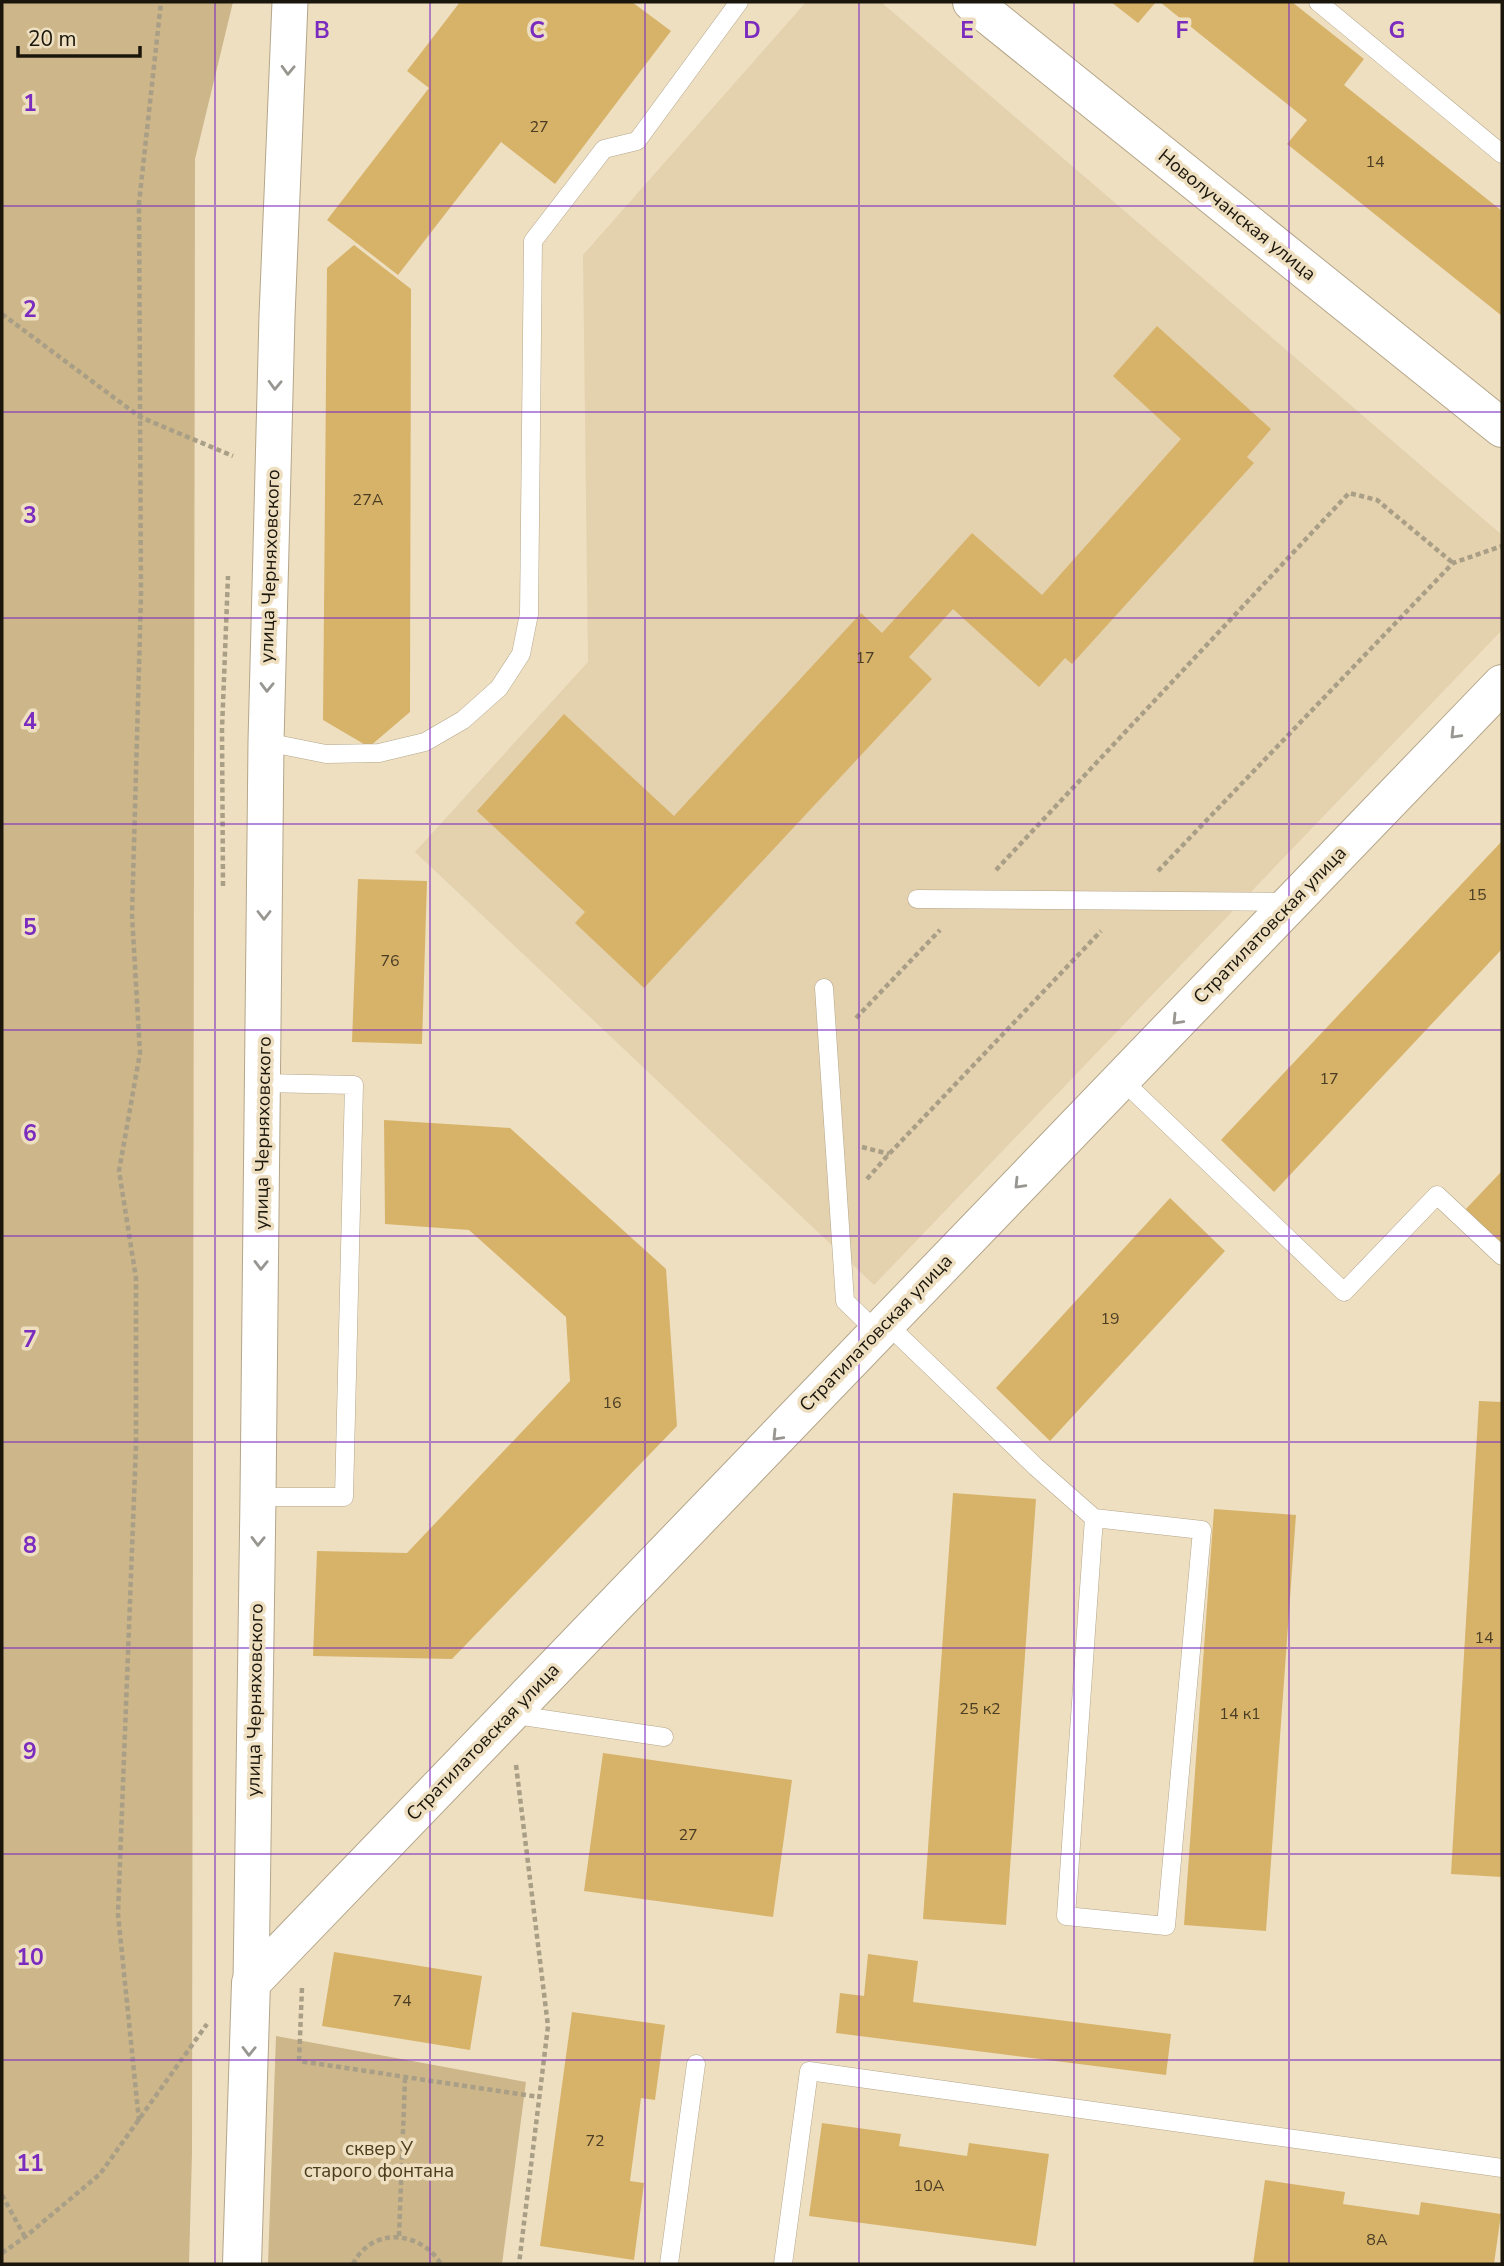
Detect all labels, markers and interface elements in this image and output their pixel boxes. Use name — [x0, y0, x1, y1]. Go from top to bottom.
scale bar — [18, 14, 140, 58]
text: B — [314, 15, 330, 46]
text: C — [529, 15, 545, 46]
text: D — [743, 15, 761, 46]
text: E — [960, 15, 974, 46]
text: F — [1176, 15, 1189, 46]
text: G — [1389, 15, 1405, 46]
text: 20 m — [28, 25, 77, 53]
one-way arrow — [280, 65, 295, 76]
text: 1 — [23, 88, 37, 119]
house number: 27 — [529, 116, 549, 138]
street label: Новолучанская улица — [1153, 143, 1321, 287]
house number: 14 — [1365, 151, 1385, 173]
text: 2 — [23, 294, 37, 325]
one-way arrow — [268, 379, 283, 390]
street label: улица Черняховского — [254, 469, 286, 663]
house number: 27А — [353, 489, 384, 511]
text: 3 — [23, 500, 37, 531]
house number: 17 — [855, 647, 875, 669]
one-way arrow — [259, 682, 275, 693]
text: 4 — [23, 706, 37, 737]
one-way arrow — [1450, 725, 1463, 738]
street label: Стратилатовская улица — [1188, 840, 1352, 1010]
house number: 15 — [1467, 884, 1487, 906]
one-way arrow — [257, 909, 272, 920]
text: 5 — [23, 912, 37, 943]
house number: 76 — [380, 950, 400, 972]
one-way arrow — [1173, 1012, 1186, 1025]
street label: улица Черняховского — [248, 1036, 278, 1230]
house number: 17 — [1319, 1068, 1339, 1090]
text: 6 — [23, 1118, 37, 1149]
one-way arrow — [1015, 1176, 1028, 1189]
street label: Стратилатовская улица — [794, 1248, 958, 1418]
one-way arrow — [253, 1260, 269, 1270]
house number: 19 — [1100, 1308, 1120, 1330]
text: 7 — [23, 1324, 37, 1355]
house number: 16 — [602, 1392, 622, 1414]
one-way arrow — [772, 1428, 785, 1441]
text: 8 — [23, 1530, 37, 1561]
one-way arrow — [250, 1536, 266, 1547]
street label: улица Черняховского — [240, 1603, 270, 1797]
house number: 14 — [1474, 1627, 1494, 1649]
street label: Стратилатовская улица — [401, 1657, 565, 1827]
house number: 25 к2 — [959, 1698, 1001, 1720]
house number: 14 к1 — [1219, 1703, 1261, 1725]
text: 9 — [23, 1736, 37, 1767]
house number: 27 — [678, 1824, 698, 1846]
text: 10 — [16, 1942, 44, 1973]
house number: 74 — [392, 1990, 412, 2012]
one-way arrow — [241, 2047, 257, 2057]
house number: 72 — [585, 2130, 605, 2152]
park label: сквер У старого фонтана — [304, 2136, 454, 2184]
text: 11 — [16, 2148, 44, 2179]
house number: 10А — [914, 2175, 945, 2197]
house number: 8А — [1366, 2229, 1388, 2251]

